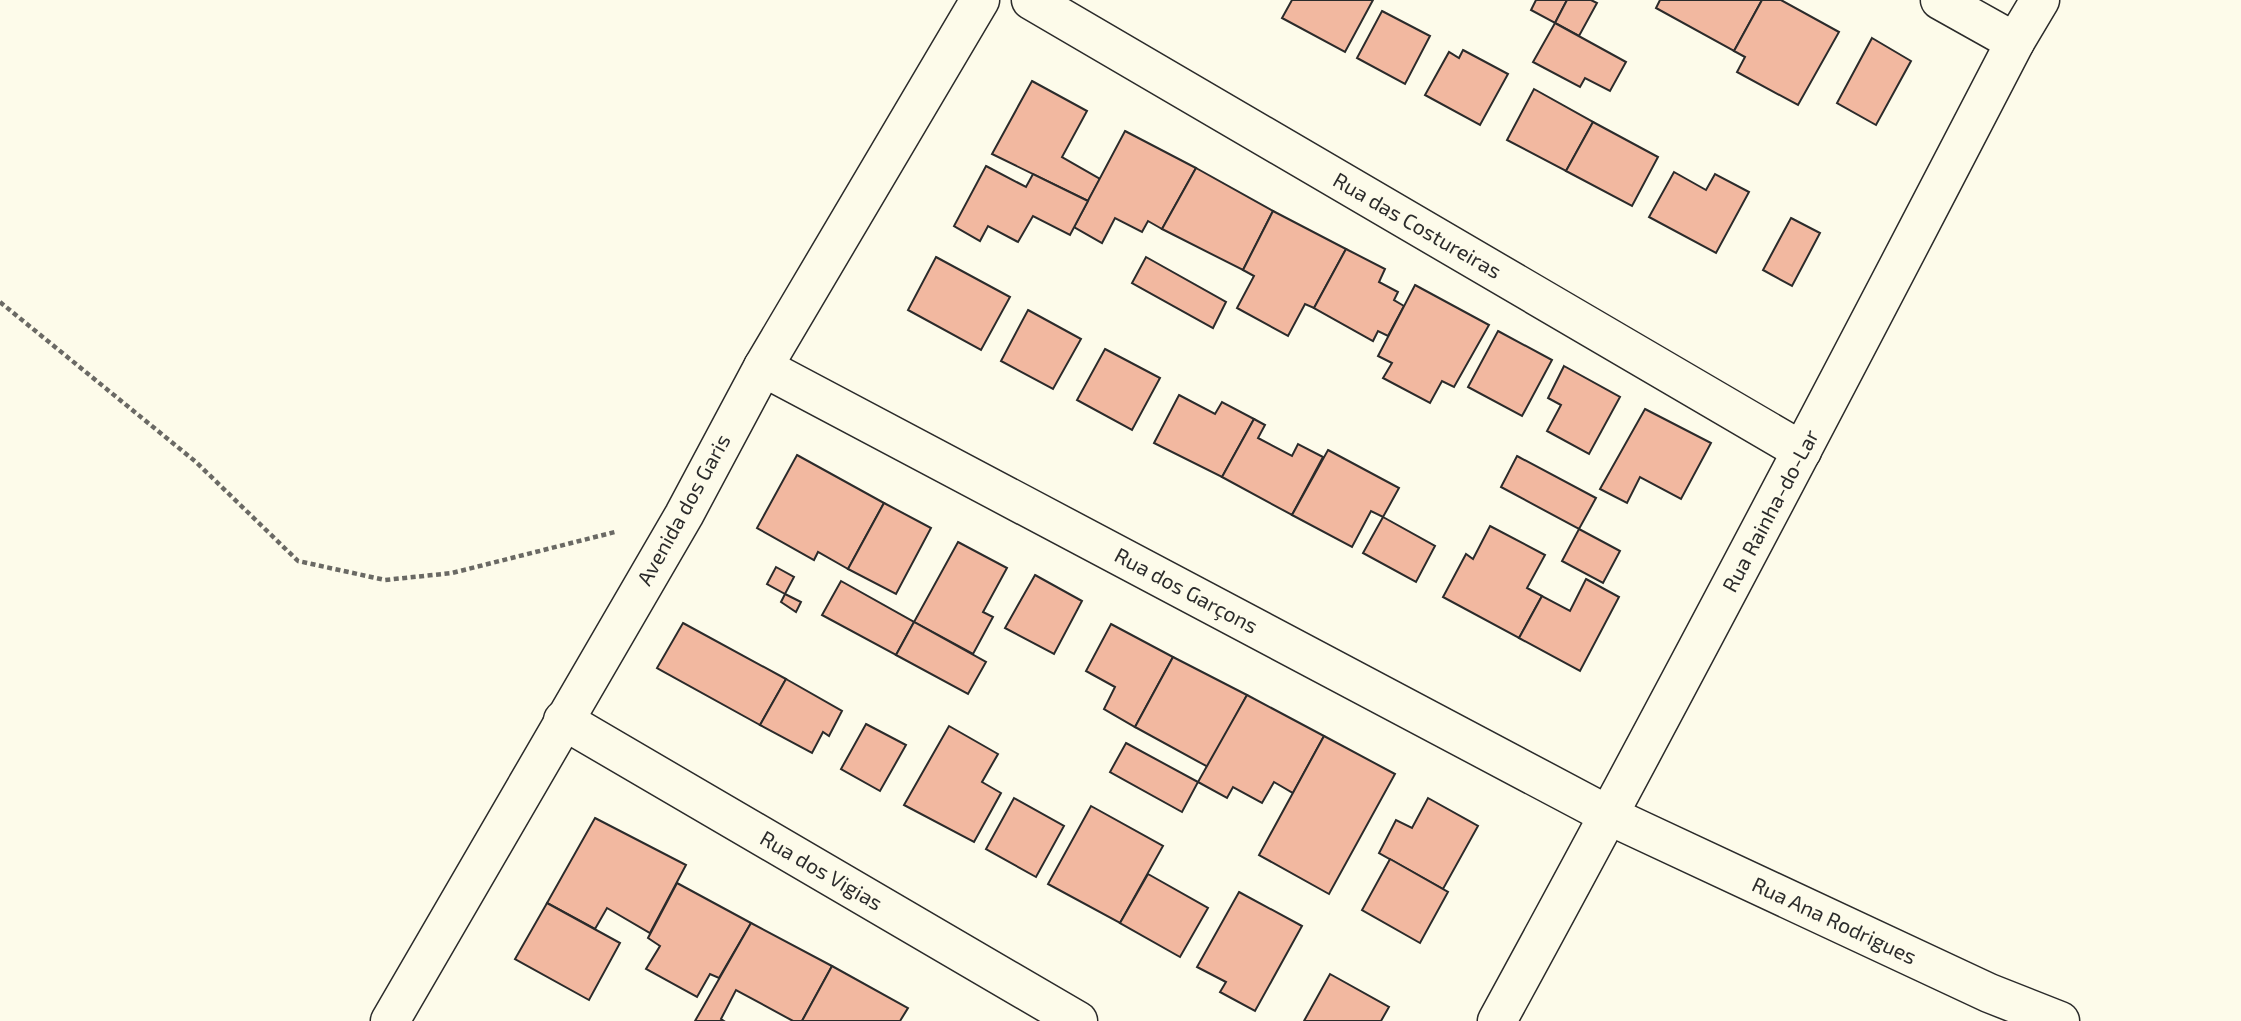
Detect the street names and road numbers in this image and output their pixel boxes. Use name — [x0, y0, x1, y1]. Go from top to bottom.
street label: Rua das Costureiras — [1329, 166, 1506, 283]
street label: Rua Rainha-do-Lar — [1716, 424, 1823, 596]
street label: Avenida dos Garis — [631, 429, 735, 589]
street label: Rua dos Garçons — [1110, 541, 1262, 640]
street label: Rua dos Vigias — [756, 825, 887, 915]
street label: Rua Ana Rodrigues — [1749, 871, 1921, 969]

